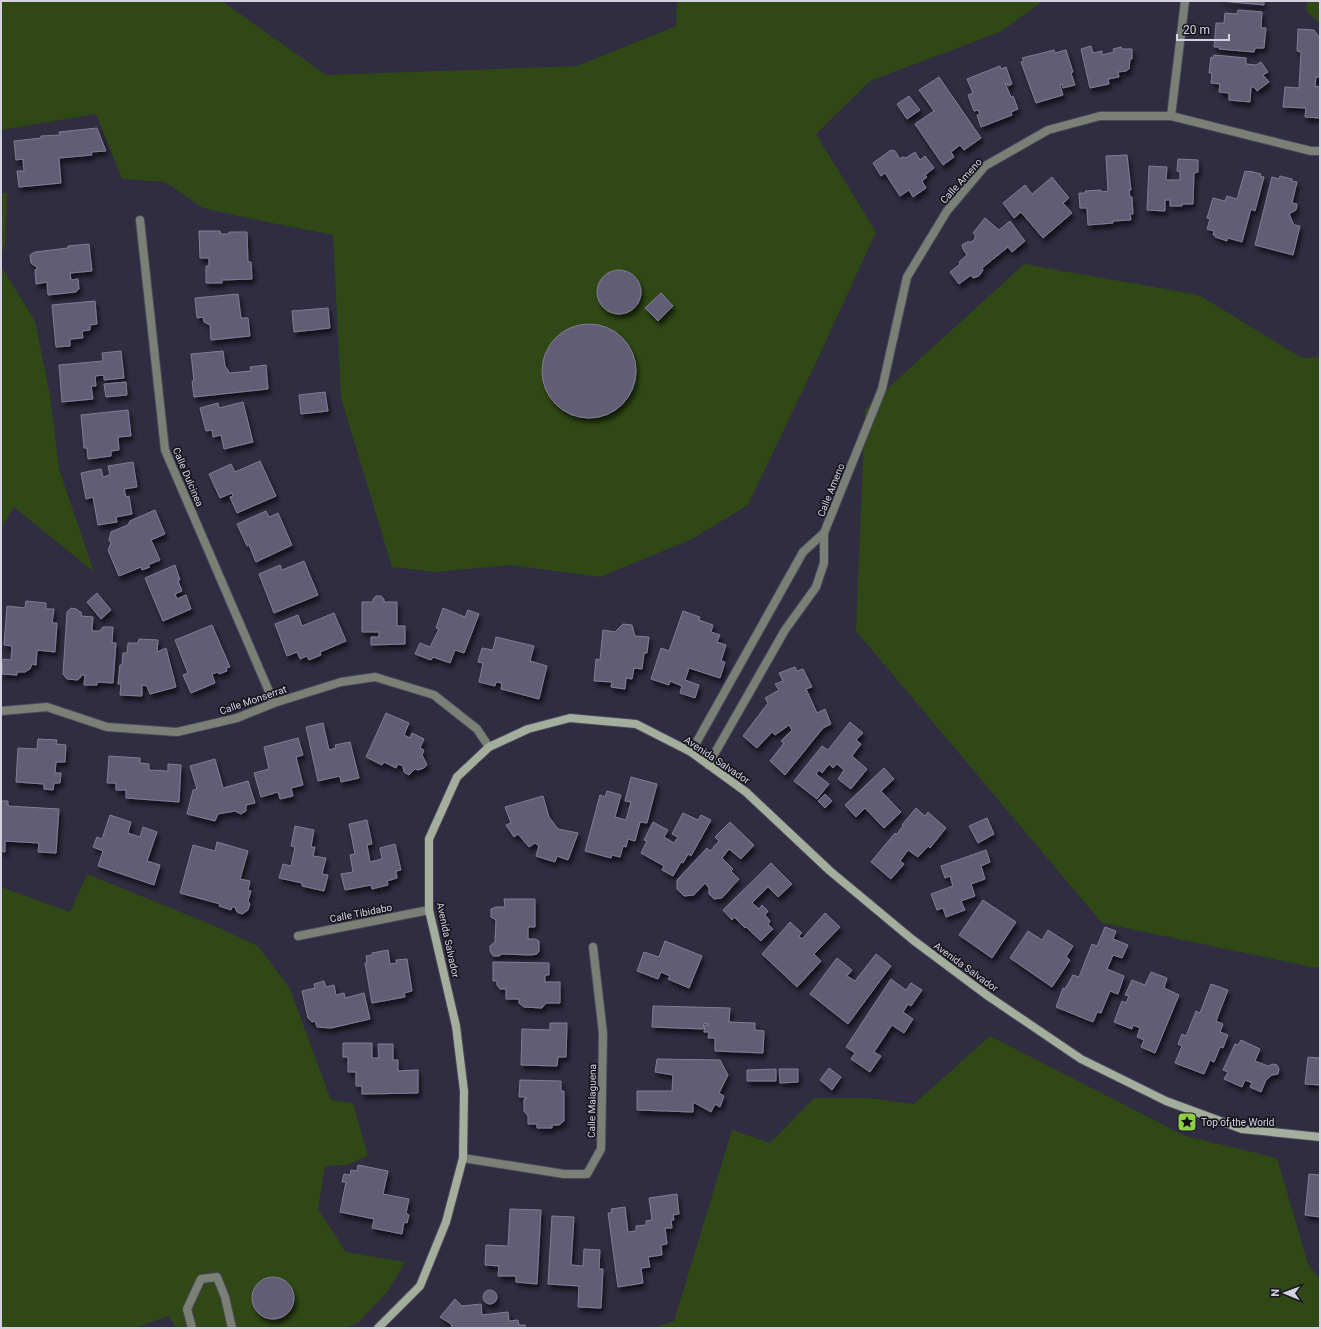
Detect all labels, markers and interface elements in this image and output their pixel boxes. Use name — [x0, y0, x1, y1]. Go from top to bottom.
scale bar — [1177, 16, 1229, 42]
text: 20 m — [1183, 23, 1210, 37]
street label: Calle Ameno — [938, 156, 984, 206]
street label: Calle Dulcinea — [171, 446, 205, 508]
street label: Calle Ameno — [815, 462, 847, 518]
street label: Calle Monserrat — [218, 683, 288, 717]
street label: Avenida Salvador — [682, 734, 752, 786]
street label: Avenida Salvador — [435, 901, 461, 979]
street label: Calle Tibidabo — [329, 902, 393, 924]
street label: Avenida Salvador — [932, 940, 1001, 994]
street label: Calle Malaguena — [586, 1064, 598, 1138]
place icon: Top of the World — [1176, 1111, 1198, 1133]
place label: Top of the World — [1201, 1117, 1274, 1128]
north arrow — [1265, 1273, 1305, 1313]
text: N — [1269, 1289, 1282, 1297]

